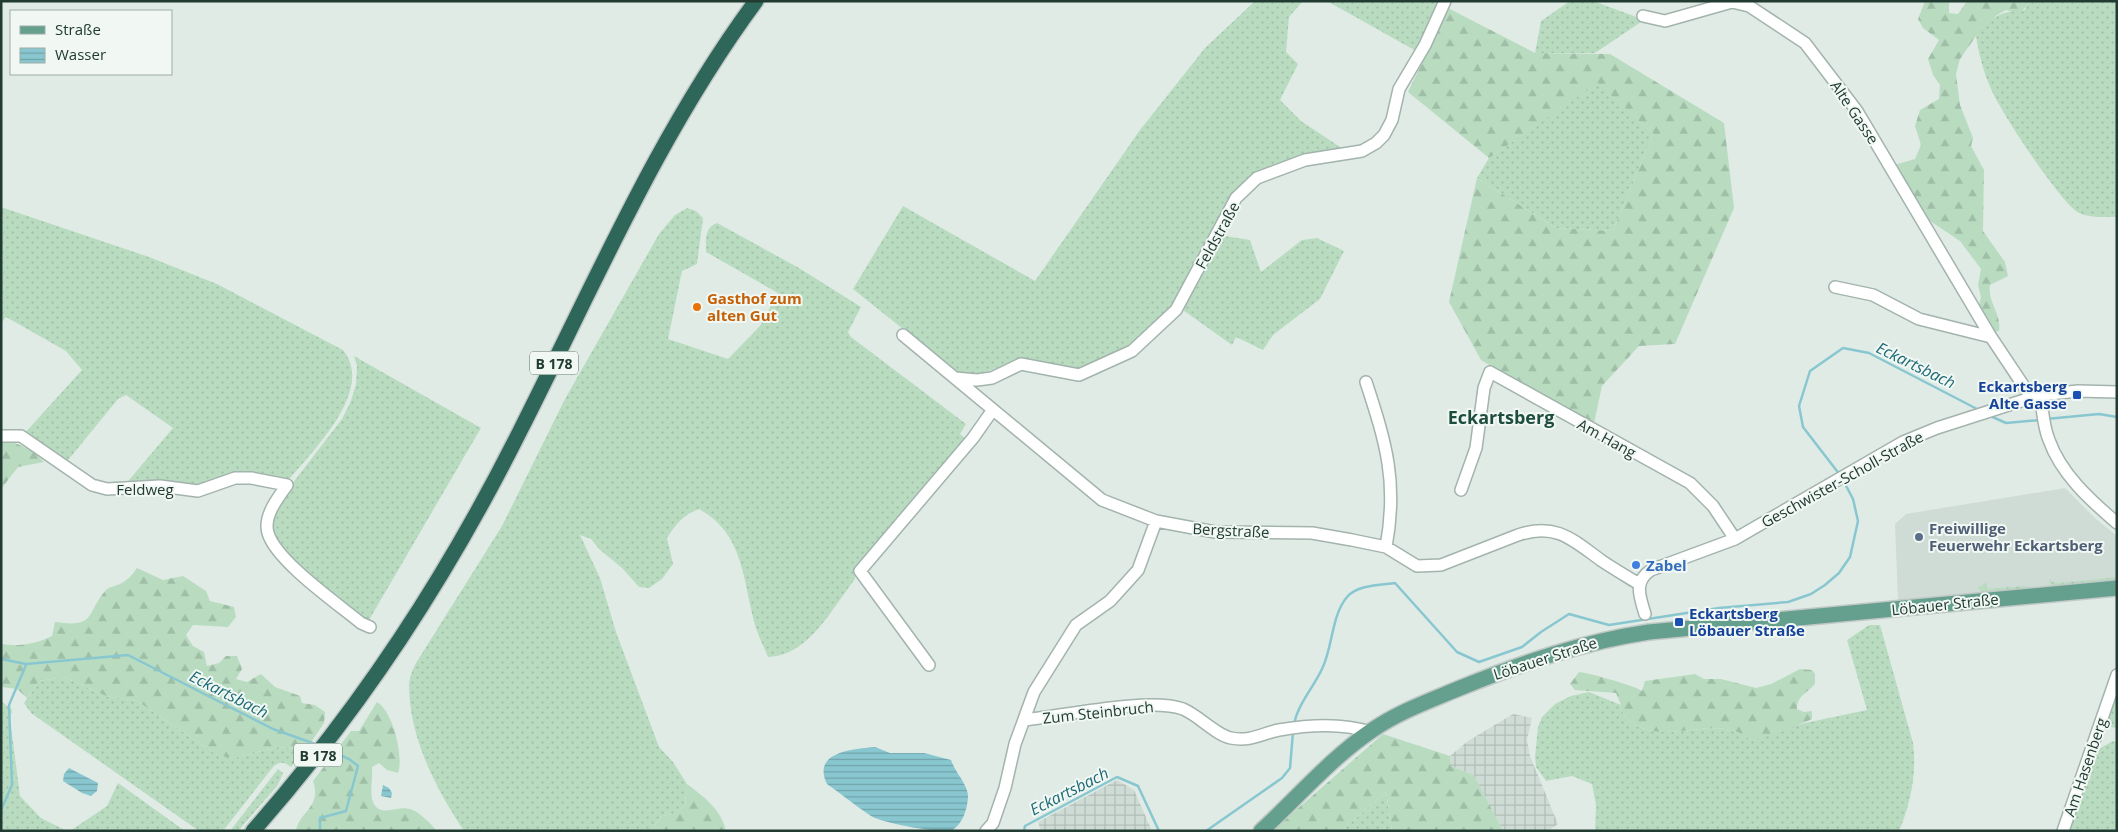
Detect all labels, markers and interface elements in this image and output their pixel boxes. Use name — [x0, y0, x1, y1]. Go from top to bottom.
legend — [10, 10, 172, 75]
text: Straße — [55, 19, 101, 39]
text: Wasser — [55, 44, 106, 64]
street label: Alte Gasse — [1826, 76, 1884, 148]
street label: Feldstraße — [1190, 198, 1244, 272]
place label: Gasthof zum alten Gut — [707, 288, 802, 325]
marker: Gasthof zum alten Gut — [691, 301, 703, 313]
water label: Eckartsbach — [1873, 336, 1959, 394]
road number: B 178 — [530, 352, 578, 374]
place label: Eckartsberg Alte Gasse — [1978, 376, 2068, 413]
marker: Eckartsberg Alte Gasse — [2071, 389, 2083, 401]
district label: Eckartsberg — [1448, 405, 1554, 429]
street label: Am Hang — [1574, 414, 1640, 462]
street label: Geschwister-Scholl-Straße — [1758, 426, 1926, 532]
street label: Feldweg — [116, 479, 174, 499]
street label: Bergstraße — [1192, 518, 1270, 542]
place label: Freiwillige Feuerwehr Eckartsberg — [1929, 518, 2103, 555]
marker: Freiwillige Feuerwehr Eckartsberg — [1913, 531, 1925, 543]
place label: Zabel — [1646, 555, 1687, 575]
marker: Zabel — [1630, 559, 1642, 571]
street label: Löbauer Straße — [1890, 588, 2000, 620]
place label: Eckartsberg Löbauer Straße — [1689, 603, 1805, 640]
marker: Eckartsberg Löbauer Straße — [1673, 616, 1685, 628]
street label: Löbauer Straße — [1491, 632, 1599, 684]
water label: Eckartsbach — [186, 665, 272, 723]
street label: Zum Steinbruch — [1042, 696, 1154, 728]
street label: Am Hasenberg — [2059, 715, 2111, 819]
road number: B 178 — [294, 744, 342, 766]
water label: Eckartsbach — [1026, 762, 1112, 820]

